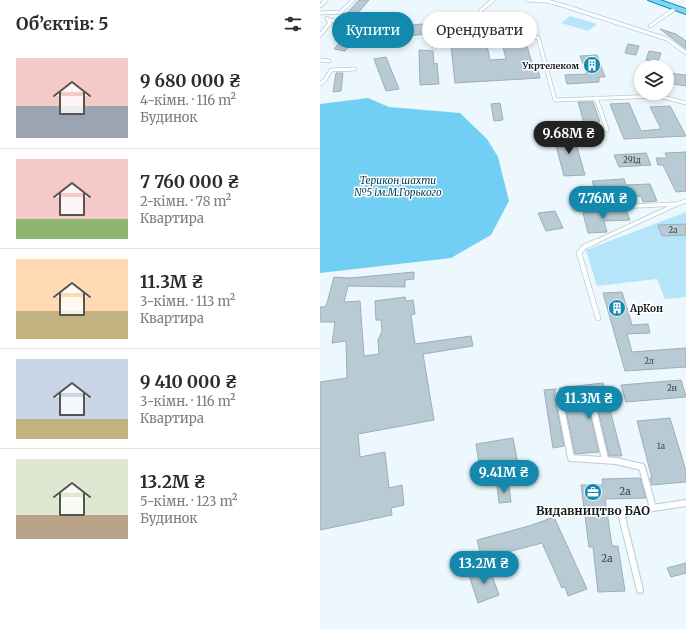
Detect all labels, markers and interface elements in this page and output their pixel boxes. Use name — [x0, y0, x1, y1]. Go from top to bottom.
chip: Купити — [332, 12, 414, 48]
chip: Орендувати — [422, 12, 537, 48]
text: Об’єктів: 5 — [16, 13, 108, 35]
icon: filters — [282, 13, 304, 35]
building icon: Укртелеком — [582, 55, 602, 75]
place label: Укртелеком — [522, 60, 579, 71]
map controls — [634, 60, 674, 100]
button: layers — [634, 60, 674, 100]
text: 9 680 000 ₴ — [140, 70, 242, 92]
icon: home — [48, 74, 96, 122]
text: 4-кімн. · 116 m² — [140, 92, 236, 109]
text: Будинок — [140, 109, 197, 126]
pin: 9.68M ₴ — [532, 121, 606, 155]
text: 9.68M ₴ — [543, 125, 595, 142]
house number: 291д — [623, 155, 641, 165]
text: 7 760 000 ₴ — [140, 171, 240, 193]
park label: Терикон шахти №5 ім.М.Горького — [354, 174, 442, 199]
icon: home — [48, 175, 96, 223]
pin: 7.76M ₴ — [566, 186, 640, 220]
text: 7.76M ₴ — [578, 190, 628, 207]
text: 2-кімн. · 78 m² — [140, 193, 231, 210]
text: Квартира — [140, 210, 204, 227]
house number: 2а — [668, 225, 678, 235]
text: 11.3M ₴ — [140, 271, 204, 293]
icon: home — [48, 275, 96, 323]
text: 3-кімн. · 113 m² — [140, 293, 235, 310]
building icon: АрКон — [607, 298, 627, 318]
place label: АрКон — [629, 302, 663, 315]
text: Квартира — [140, 310, 204, 327]
house number: 2л — [644, 356, 654, 366]
text: 9 410 000 ₴ — [140, 371, 238, 393]
icon: home — [48, 375, 96, 423]
house number: 2н — [667, 383, 678, 393]
pin: 11.3M ₴ — [552, 386, 626, 420]
text: 11.3M ₴ — [565, 390, 613, 407]
text: 3-кімн. · 116 m² — [140, 393, 236, 410]
text: Квартира — [140, 410, 204, 427]
house number: 1а — [657, 441, 666, 451]
pin: 9.41M ₴ — [467, 460, 541, 494]
text: 9.41M ₴ — [479, 464, 529, 481]
text: 13.2M ₴ — [140, 471, 206, 493]
icon: home — [48, 475, 96, 523]
office icon: Видавництво БАО — [583, 482, 603, 502]
house number: 2а — [619, 485, 631, 498]
text: 5-кімн. · 123 m² — [140, 493, 238, 510]
place label: Видавництво БАО — [536, 503, 650, 518]
text: Будинок — [140, 510, 197, 527]
pin: 13.2M ₴ — [447, 551, 521, 585]
house number: 2а — [601, 552, 613, 565]
text: 13.2M ₴ — [459, 555, 509, 572]

